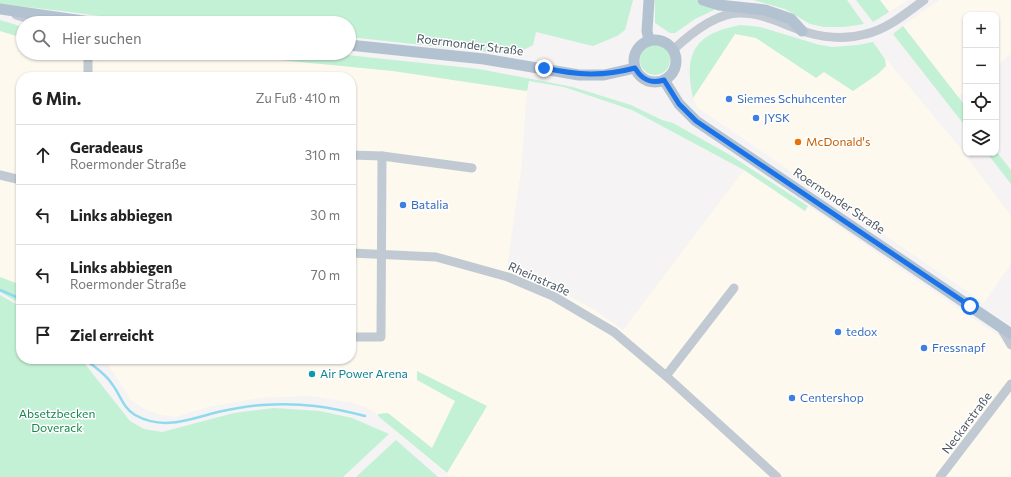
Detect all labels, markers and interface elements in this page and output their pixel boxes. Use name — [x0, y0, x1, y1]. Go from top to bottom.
map controls — [963, 12, 999, 156]
button: + — [963, 12, 999, 48]
search box — [16, 16, 356, 60]
icon: search — [30, 27, 52, 49]
text: Hier suchen — [62, 29, 142, 47]
street label: Roermonder Straße — [416, 31, 524, 57]
button: − — [963, 48, 999, 84]
route end — [535, 59, 553, 77]
button: locate — [963, 84, 999, 120]
text: 6 Min. — [32, 88, 81, 109]
text: Zu Fuß · 410 m — [256, 90, 340, 106]
place label: Siemes Schuhcenter — [737, 91, 847, 105]
marker: Siemes Schuhcenter — [724, 94, 734, 104]
place label: JYSK — [764, 110, 790, 125]
marker: JYSK — [751, 113, 761, 123]
button: layers — [963, 120, 999, 156]
place label: McDonald's — [806, 134, 870, 148]
marker: McDonald's — [793, 137, 803, 147]
text: Geradeaus — [70, 138, 143, 156]
icon: ahead — [32, 144, 54, 166]
text: 310 m — [305, 147, 340, 163]
text: Roermonder Straße — [70, 156, 186, 172]
street label: Roermonder Straße — [791, 164, 888, 236]
place label: Batalia — [411, 197, 449, 211]
marker: Batalia — [398, 200, 408, 210]
icon: left — [32, 204, 54, 226]
text: Links abbiegen — [70, 206, 172, 224]
text: 30 m — [310, 207, 340, 223]
text: Links abbiegen — [70, 258, 172, 276]
street label: Rheinstraße — [506, 258, 572, 298]
icon: left — [32, 264, 54, 286]
text: 70 m — [311, 267, 340, 283]
text: Roermonder Straße — [70, 276, 186, 292]
route start — [961, 297, 979, 315]
icon: arrive — [32, 324, 54, 346]
place label: tedox — [846, 324, 878, 338]
text: Ziel erreicht — [70, 326, 154, 344]
marker: tedox — [833, 327, 843, 337]
place label: Fressnapf — [932, 340, 986, 354]
marker: Fressnapf — [919, 343, 929, 353]
place label: Air Power Arena — [320, 366, 408, 380]
marker: Air Power Arena — [307, 369, 317, 379]
street label: Neckarstraße — [938, 389, 994, 456]
place label: Centershop — [800, 390, 864, 404]
marker: Centershop — [787, 393, 797, 403]
park label: Absetzbecken Doverack — [19, 406, 95, 434]

